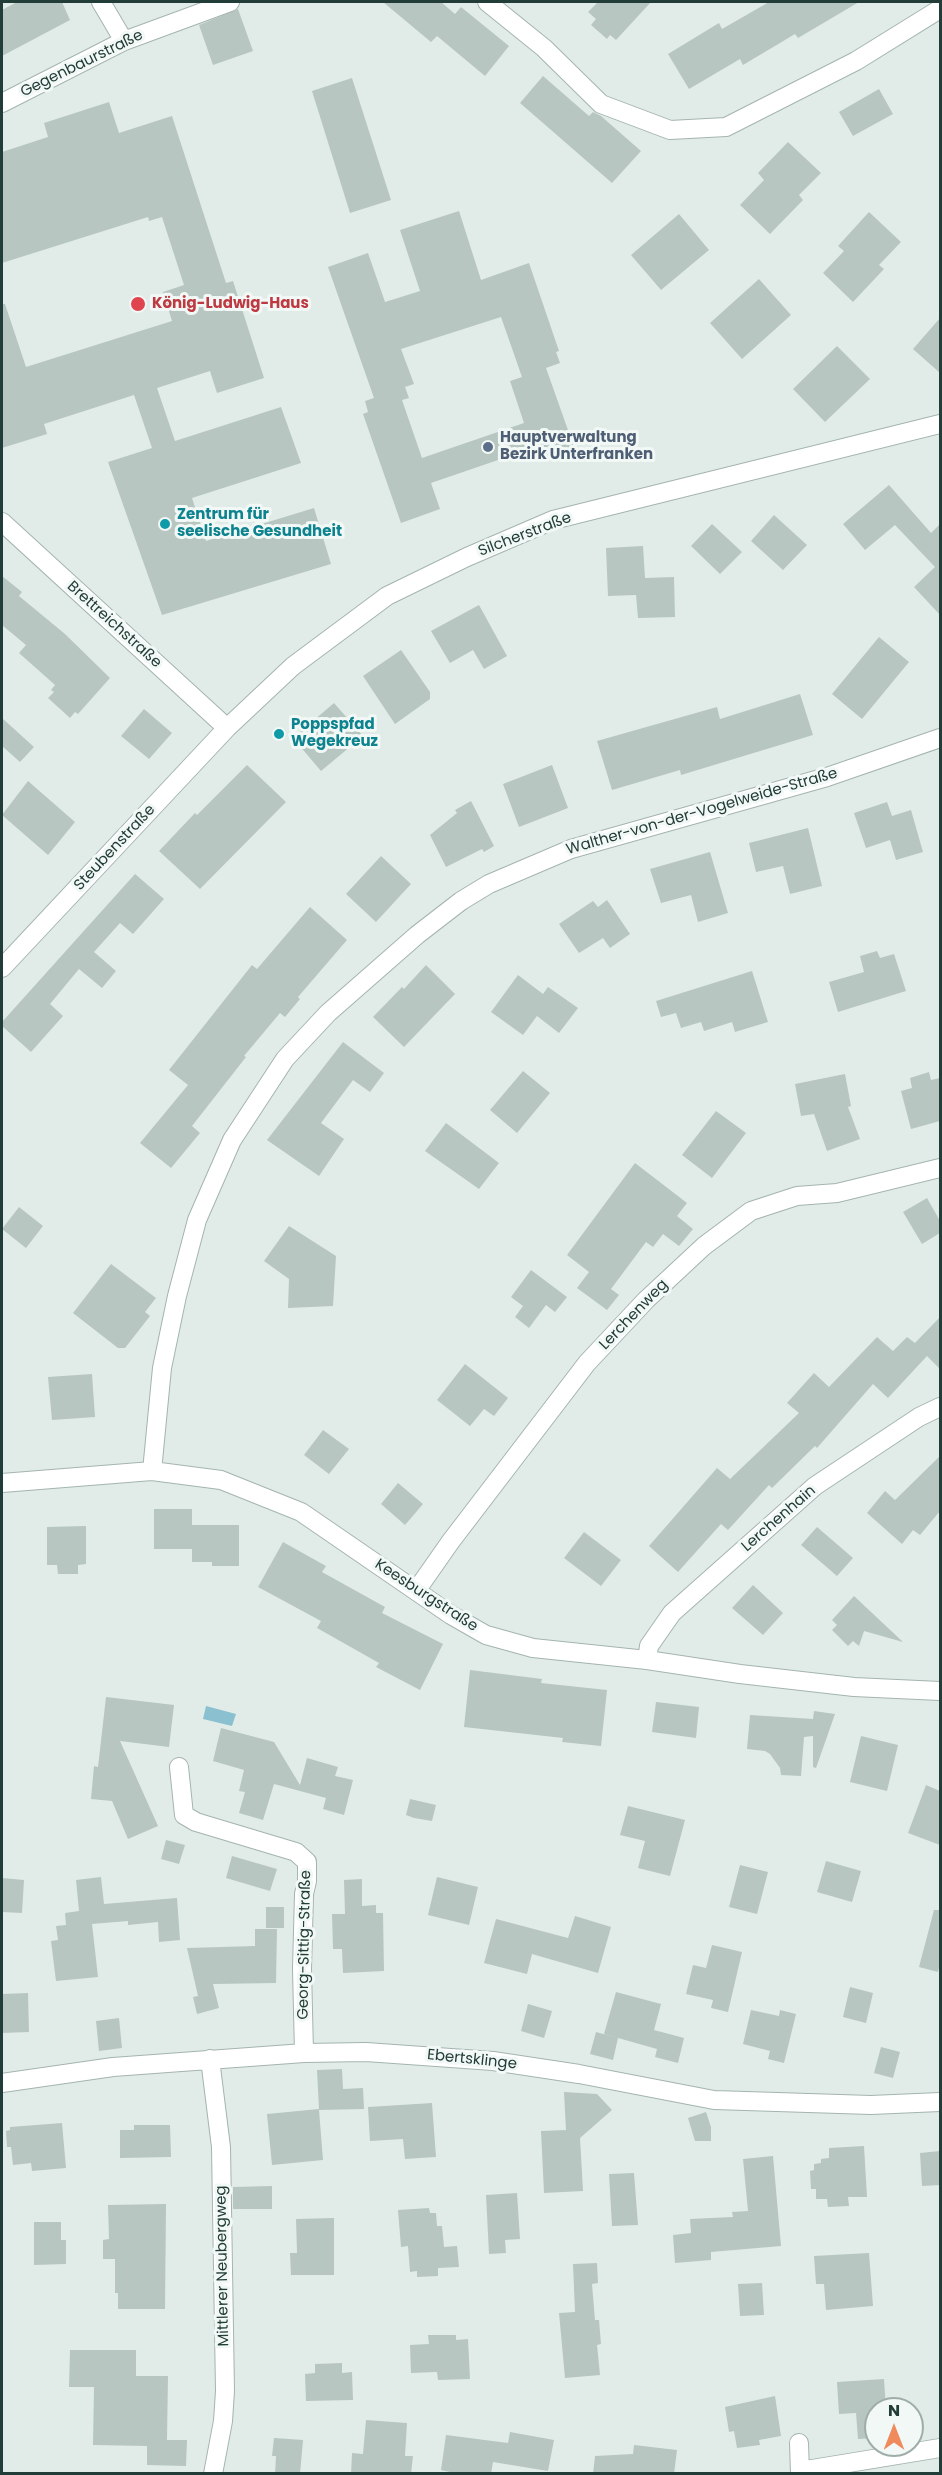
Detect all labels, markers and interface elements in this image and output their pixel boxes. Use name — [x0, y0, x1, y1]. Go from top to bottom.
street label: Gegenbaurstraße — [18, 27, 146, 101]
marker: König-Ludwig-Haus — [129, 295, 147, 313]
place label: König-Ludwig-Haus — [152, 295, 309, 313]
place label: Hauptverwaltung Bezirk Unterfranken — [500, 429, 653, 464]
marker: Hauptverwaltung Bezirk Unterfranken — [481, 440, 495, 454]
place label: Zentrum für seelische Gesundheit — [177, 506, 342, 541]
street label: Silcherstraße — [476, 509, 574, 561]
marker: Zentrum für seelische Gesundheit — [158, 517, 172, 531]
street label: Brettreichstraße — [63, 578, 165, 672]
place label: Poppspfad Wegekreuz — [291, 716, 378, 751]
marker: Poppspfad Wegekreuz — [272, 727, 286, 741]
street label: Walther-von-der-Vogelweide-Straße — [564, 765, 840, 859]
street label: Steubenstraße — [71, 801, 159, 895]
street label: Lerchenweg — [596, 1276, 672, 1354]
street label: Lerchenhain — [738, 1482, 820, 1556]
street label: Keesburgstraße — [371, 1556, 481, 1636]
street label: Georg-Sittig-Straße — [295, 1870, 315, 2020]
street label: Ebertsklinge — [426, 2046, 518, 2074]
street label: Mittlerer Neubergweg — [213, 2185, 233, 2347]
north arrow — [864, 2397, 924, 2457]
text: N — [888, 2399, 900, 2422]

